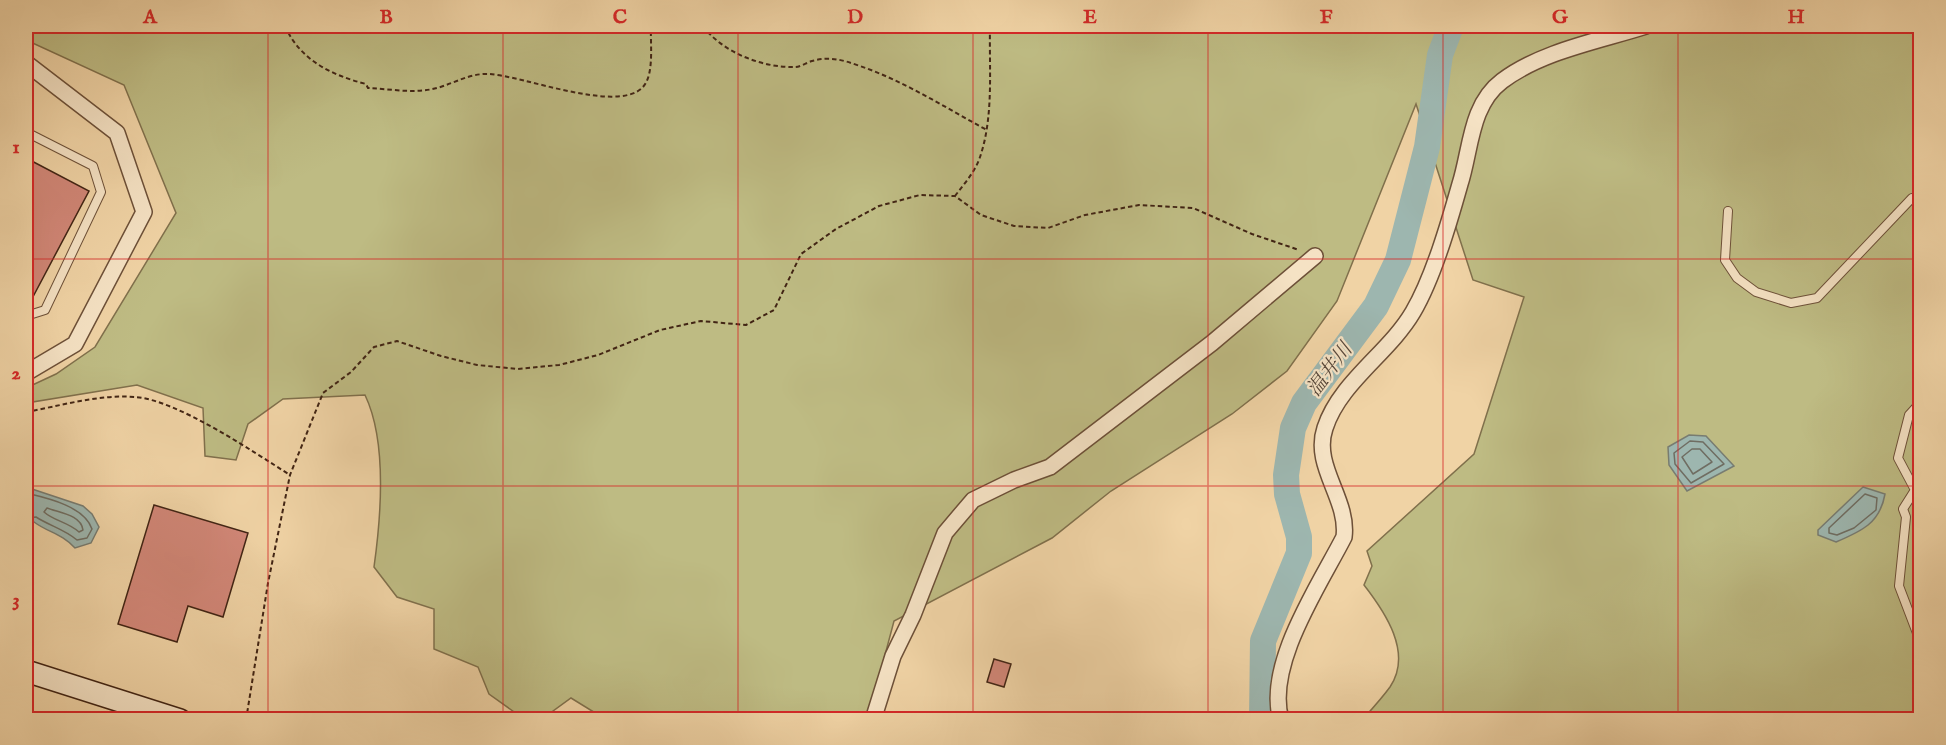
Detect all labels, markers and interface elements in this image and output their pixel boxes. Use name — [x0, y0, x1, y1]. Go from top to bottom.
text: A — [142, 5, 158, 30]
text: B — [379, 5, 393, 30]
text: C — [613, 5, 627, 30]
text: D — [847, 5, 863, 30]
text: E — [1083, 5, 1097, 30]
text: F — [1320, 5, 1333, 30]
text: G — [1552, 5, 1569, 30]
text: H — [1787, 5, 1805, 30]
text: 1 — [12, 135, 20, 160]
water label: 温井川 — [1302, 337, 1359, 401]
text: 2 — [11, 361, 21, 386]
text: 3 — [12, 588, 20, 613]

